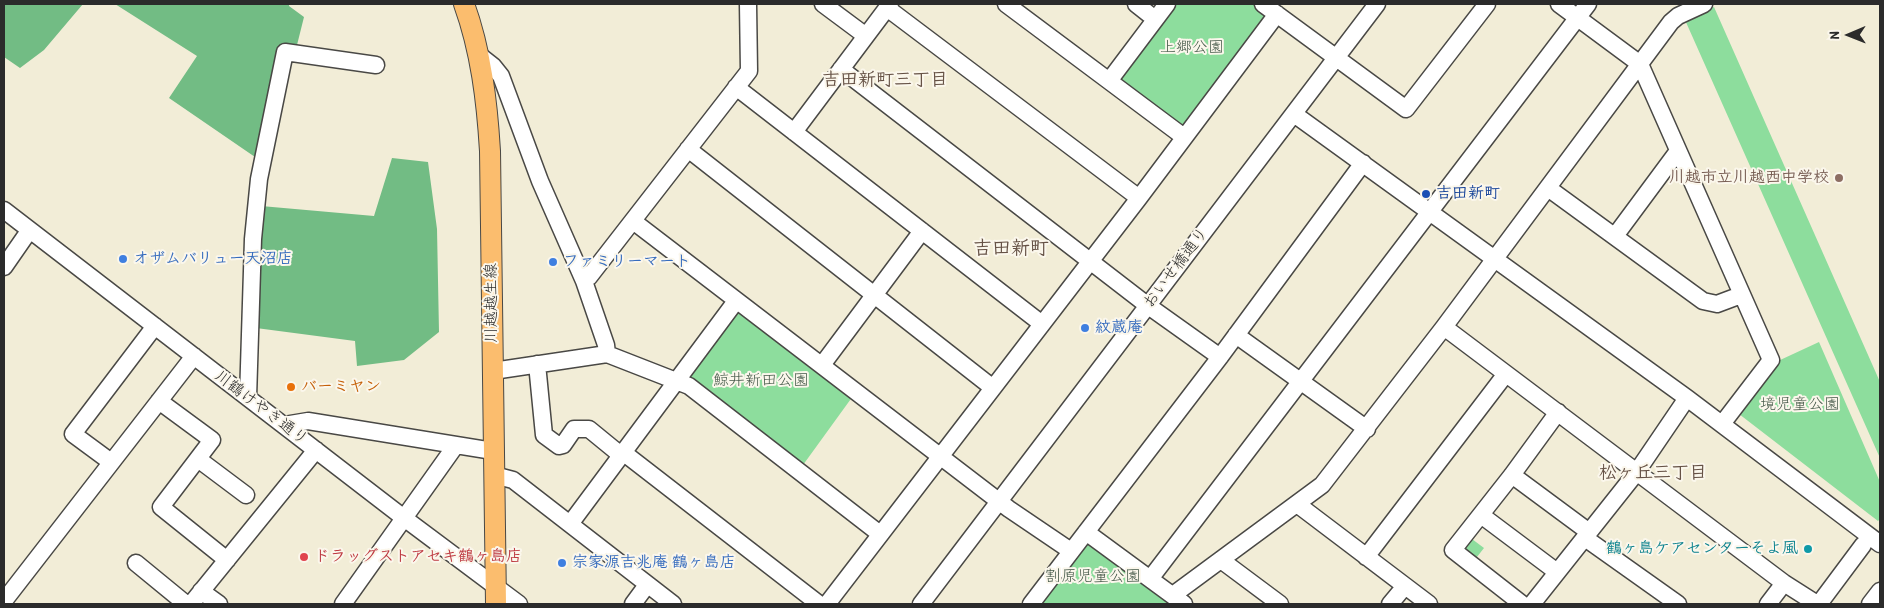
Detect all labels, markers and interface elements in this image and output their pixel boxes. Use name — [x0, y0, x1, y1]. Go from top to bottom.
north arrow — [1824, 10, 1874, 60]
text: N — [1824, 31, 1843, 39]
park label: 上郷公園 — [1160, 38, 1224, 58]
district label: 吉田新町三丁目 — [822, 69, 948, 91]
place label: 川越市立川越西中学校 — [1669, 168, 1829, 188]
marker: 川越市立川越西中学校 — [1833, 172, 1845, 184]
place label: 吉田新町 — [1436, 184, 1500, 204]
marker: 吉田新町 — [1420, 188, 1432, 200]
street label: おいせ橋通り — [1139, 224, 1213, 312]
district label: 吉田新町 — [973, 238, 1049, 260]
place label: オザムバリュー天沼店 — [133, 249, 293, 269]
place label: ファミリーマート — [563, 252, 691, 272]
marker: オザムバリュー天沼店 — [117, 253, 129, 265]
marker: ファミリーマート — [547, 256, 559, 268]
street label: 川越越生線 — [482, 263, 502, 343]
place label: 紋蔵庵 — [1095, 318, 1143, 338]
marker: 紋蔵庵 — [1079, 322, 1091, 334]
street label: 川鶴けやき通り — [210, 367, 312, 449]
park label: 鯨井新田公園 — [713, 371, 809, 391]
place label: バーミヤン — [301, 377, 381, 397]
marker: バーミヤン — [285, 381, 297, 393]
park label: 境児童公園 — [1760, 395, 1840, 415]
district label: 松ヶ丘三丁目 — [1599, 462, 1707, 484]
place label: 鶴ヶ島ケアセンターそよ風 — [1606, 539, 1798, 559]
marker: 鶴ヶ島ケアセンターそよ風 — [1802, 543, 1814, 555]
place label: ドラッグストアセキ鶴ヶ島店 — [314, 547, 522, 567]
marker: ドラッグストアセキ鶴ヶ島店 — [298, 551, 310, 563]
place label: 宗家源吉兆庵 鶴ヶ島店 — [572, 553, 736, 573]
marker: 宗家源吉兆庵 鶴ヶ島店 — [556, 557, 568, 569]
park label: 割原児童公園 — [1045, 567, 1141, 587]

